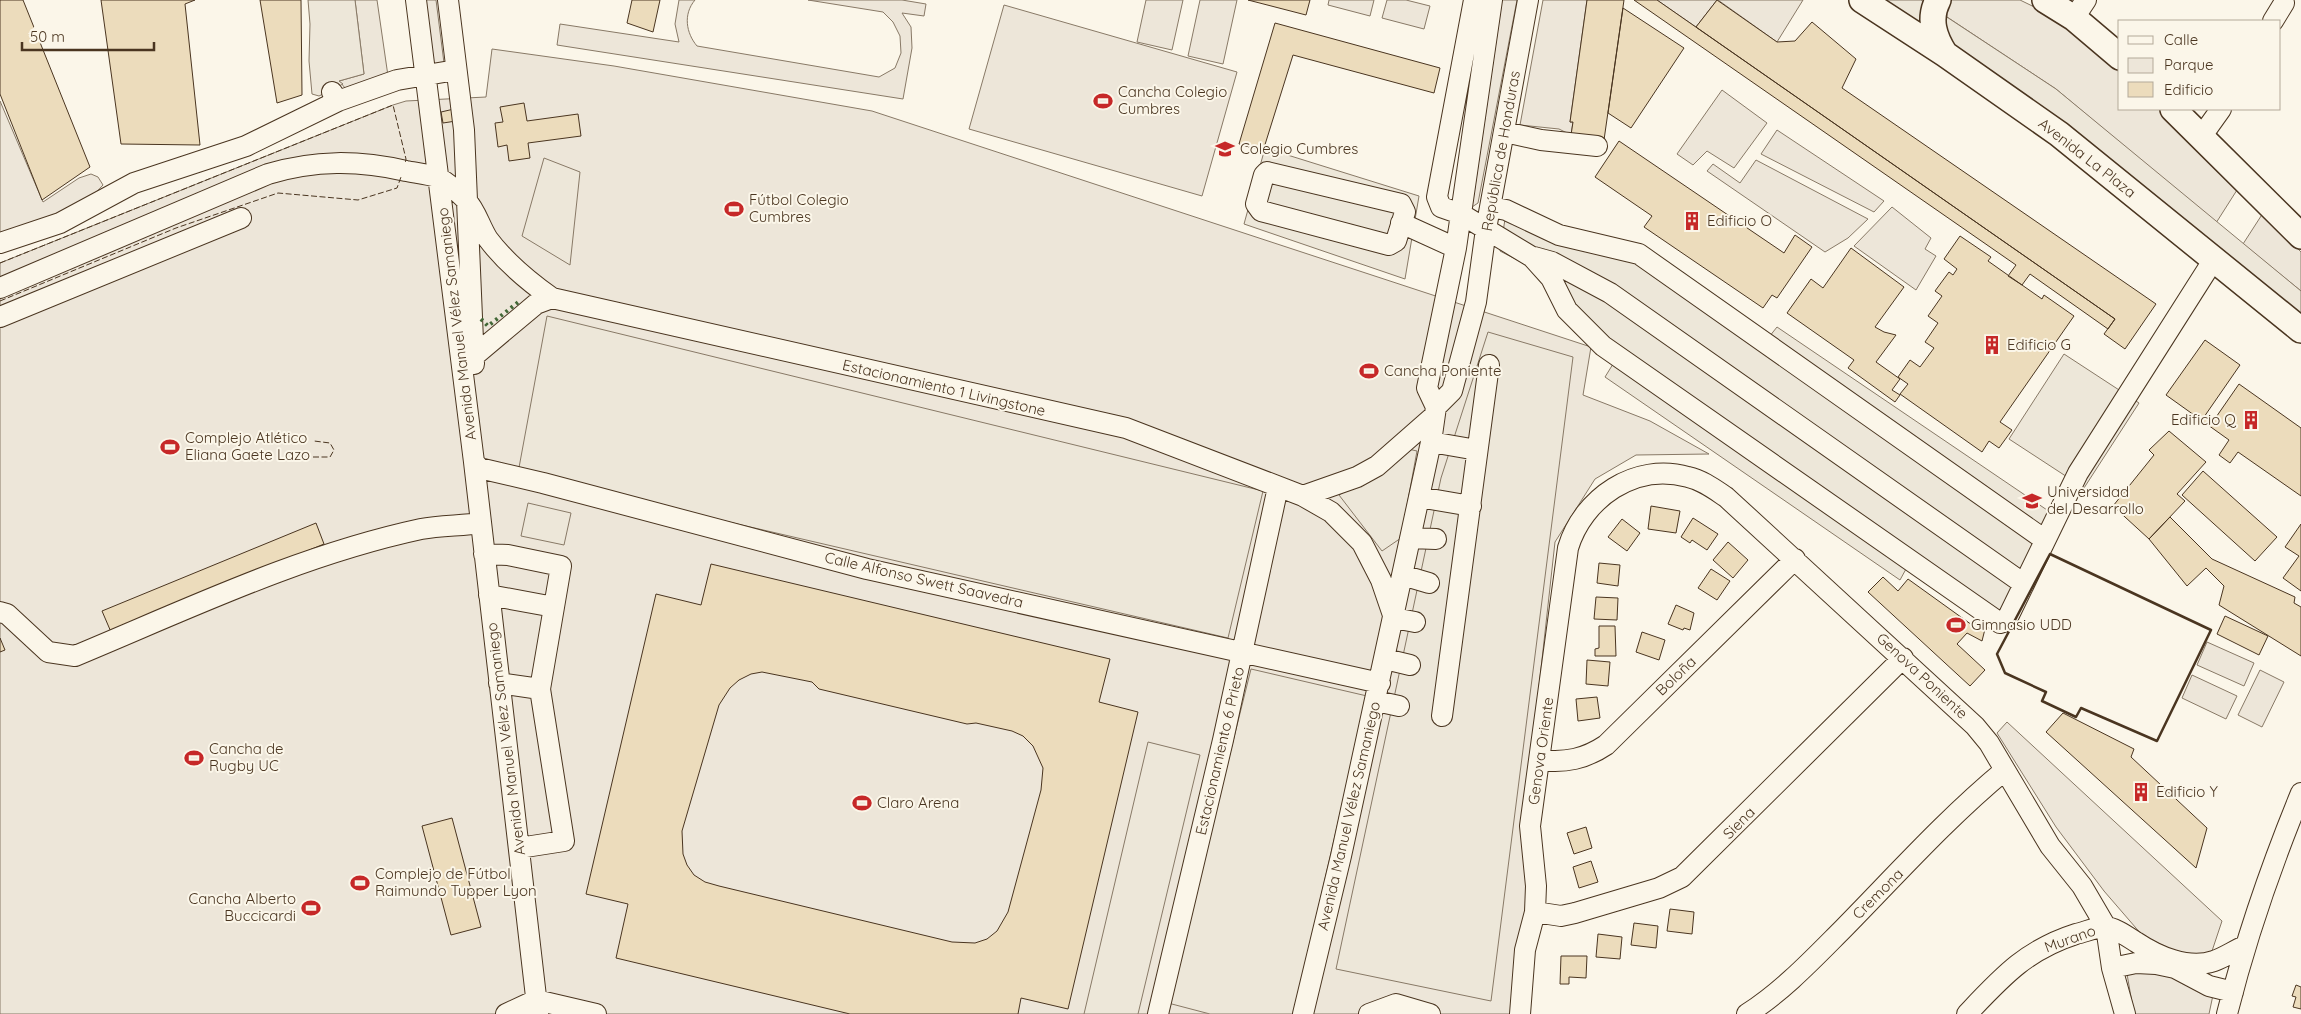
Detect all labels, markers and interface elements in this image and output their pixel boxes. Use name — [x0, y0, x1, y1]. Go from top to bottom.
scale bar — [22, 20, 155, 52]
legend — [2118, 20, 2281, 110]
text: 50 m — [30, 27, 65, 46]
text: Calle — [2164, 30, 2198, 49]
text: Parque — [2164, 55, 2214, 74]
street label: República de Honduras — [1477, 69, 1524, 233]
text: Edificio — [2164, 80, 2213, 99]
place label: Cancha Colegio Cumbres — [1118, 82, 1227, 118]
sports icon: Cancha Colegio Cumbres — [1092, 90, 1114, 112]
street label: Avenida La Plaza — [2035, 114, 2140, 202]
school or university icon: Colegio Cumbres — [1214, 138, 1236, 160]
place label: Colegio Cumbres — [1240, 139, 1358, 158]
place label: Fútbol Colegio Cumbres — [749, 190, 849, 226]
sports icon: Fútbol Colegio Cumbres — [723, 198, 745, 220]
street label: Avenida Manuel Vélez Samaniego — [433, 207, 480, 442]
building icon: Edificio O — [1681, 210, 1703, 232]
place label: Edificio O — [1707, 211, 1772, 230]
building icon: Edificio G — [1981, 334, 2003, 356]
place label: Edificio G — [2007, 335, 2071, 354]
street label: Estacionamiento 1 Livingstone — [841, 355, 1048, 420]
sports icon: Cancha Poniente — [1358, 360, 1380, 382]
place label: Cancha Poniente — [1384, 361, 1501, 380]
building icon: Edificio Q — [2240, 409, 2262, 431]
place label: Edificio Q — [2171, 410, 2236, 429]
place label: Complejo Atlético Eliana Gaete Lazo — [185, 428, 310, 464]
sports icon: Complejo Atlético Eliana Gaete Lazo — [159, 436, 181, 458]
place label: Universidad del Desarrollo — [2047, 482, 2144, 518]
school or university icon: Universidad del Desarrollo — [2021, 490, 2043, 512]
street label: Calle Alfonso Swett Saavedra — [823, 547, 1025, 612]
sports icon: Gimnasio UDD — [1945, 614, 1967, 636]
place label: Gimnasio UDD — [1971, 615, 2072, 634]
street label: Avenida Manuel Vélez Samaniego — [482, 622, 529, 857]
street label: Genova Poniente — [1873, 628, 1972, 723]
street label: Boloña — [1651, 652, 1700, 699]
street label: Estacionamiento 6 Prieto — [1191, 665, 1248, 837]
street label: Genova Oriente — [1524, 696, 1557, 806]
street label: Avenida Manuel Vélez Samaniego — [1313, 700, 1384, 932]
place label: Cancha de Rugby UC — [209, 739, 284, 775]
sports icon: Cancha de Rugby UC — [183, 747, 205, 769]
building icon: Edificio Y — [2130, 781, 2152, 803]
place label: Edificio Y — [2156, 782, 2218, 801]
sports icon: Claro Arena — [851, 792, 873, 814]
place label: Claro Arena — [877, 793, 959, 812]
street label: Siena — [1719, 803, 1759, 843]
place label: Complejo de Fútbol Raimundo Tupper Lyon — [375, 864, 537, 900]
street label: Cremona — [1848, 864, 1907, 923]
sports icon: Complejo de Fútbol Raimundo Tupper Lyon — [349, 872, 371, 894]
place label: Cancha Alberto Buccicardi — [188, 889, 296, 925]
sports icon: Cancha Alberto Buccicardi — [300, 897, 322, 919]
street label: Murano — [2042, 920, 2098, 957]

